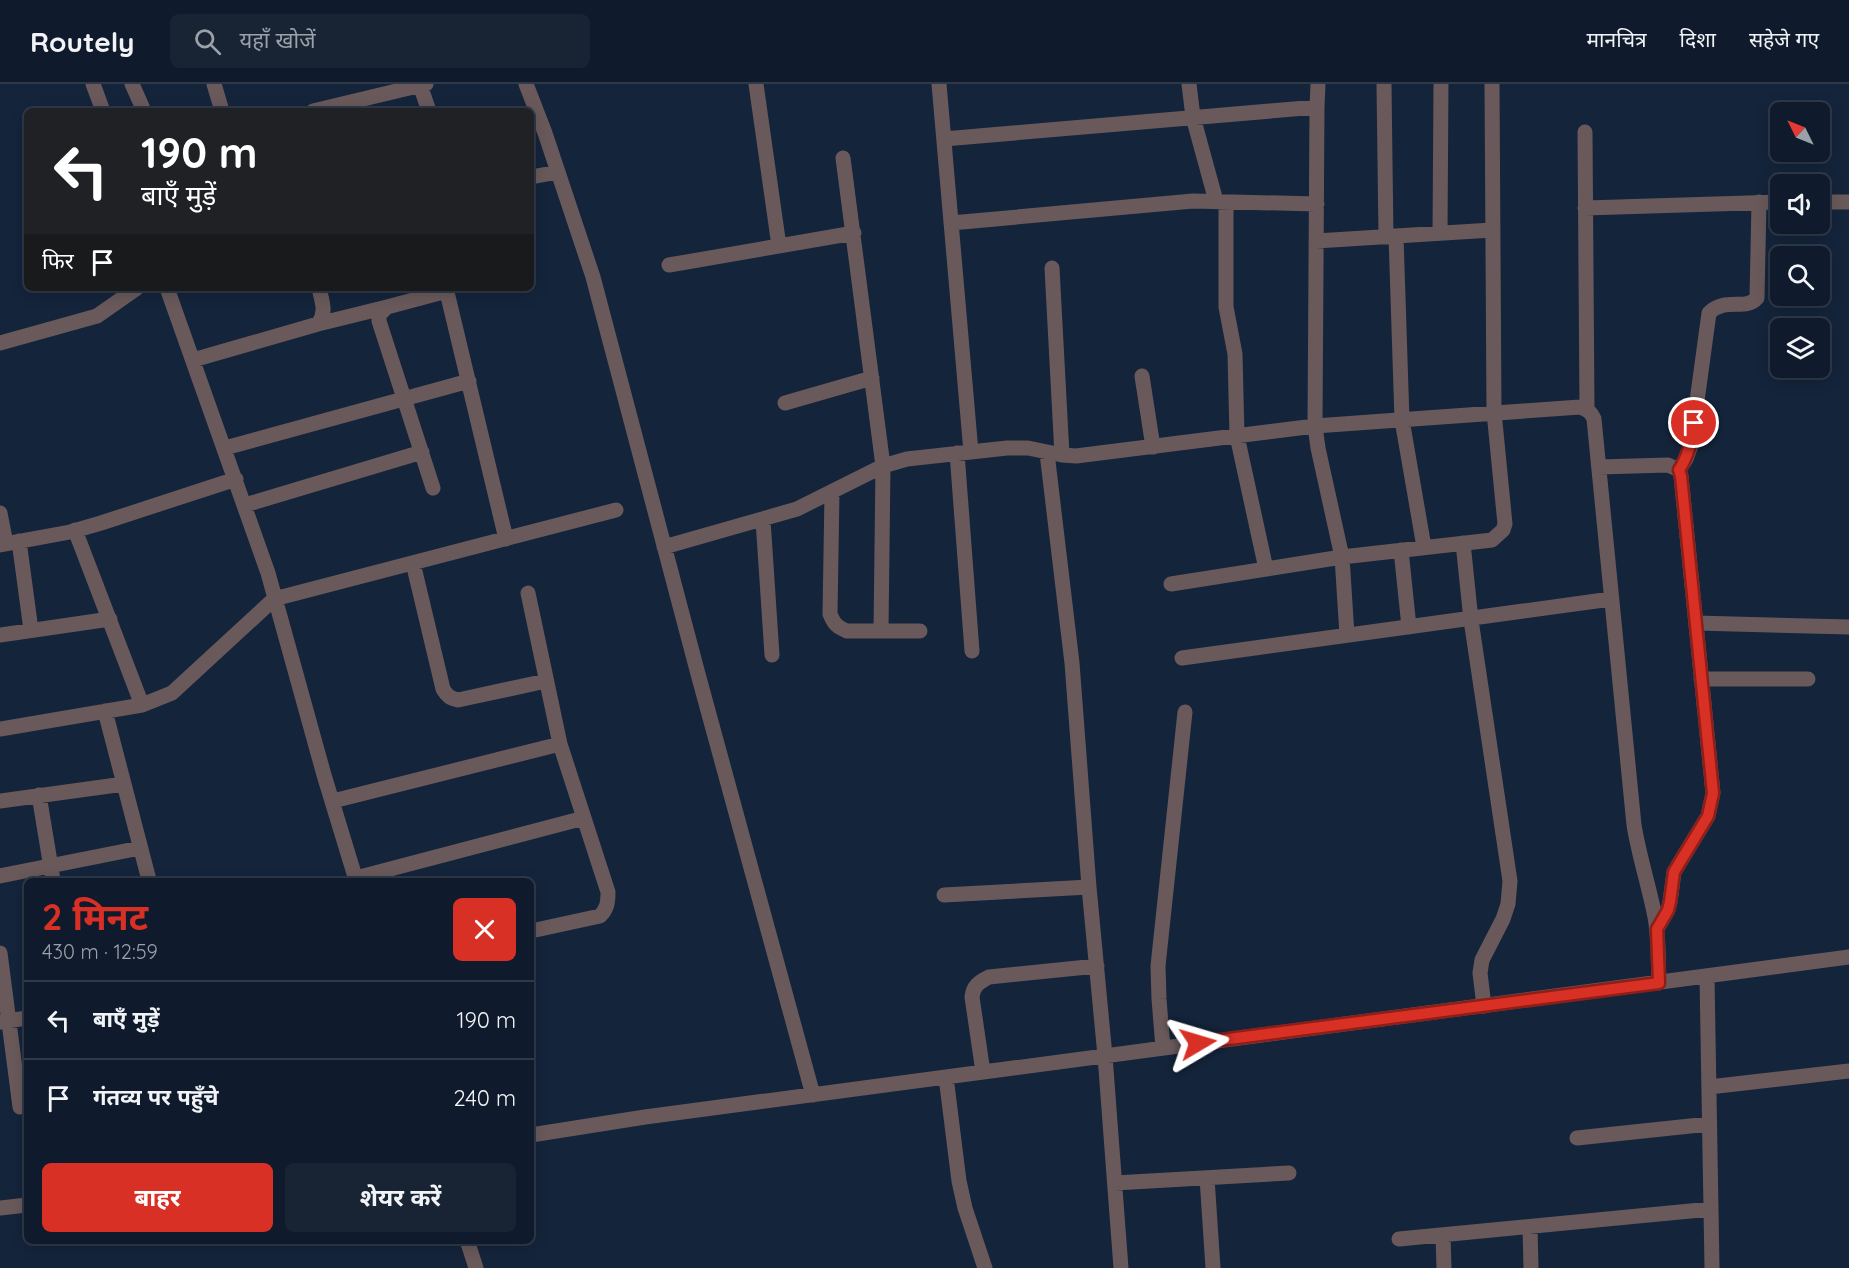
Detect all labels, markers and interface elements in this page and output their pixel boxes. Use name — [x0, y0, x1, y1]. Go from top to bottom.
search box — [170, 14, 590, 68]
text: Routely — [30, 24, 134, 59]
icon: search — [191, 25, 224, 58]
text: यहाँ खोजें — [239, 26, 316, 54]
text: मानचित्र — [1587, 26, 1647, 52]
text: दिशा — [1680, 26, 1716, 52]
text: सहेजे गए — [1749, 26, 1819, 52]
north arrow — [1770, 102, 1830, 162]
map controls — [1770, 102, 1830, 378]
text: 190 m — [141, 126, 257, 179]
icon: left — [42, 132, 120, 210]
button: sound — [1770, 174, 1830, 234]
text: बाएँ मुड़ें — [141, 178, 216, 212]
icon: arrive — [86, 246, 119, 279]
button: search — [1770, 246, 1830, 306]
text: फिर — [42, 247, 74, 275]
button: layers — [1770, 318, 1830, 378]
pin — [1668, 397, 1719, 448]
icon: arrive — [1677, 406, 1710, 439]
text: 2 मिनट — [42, 894, 148, 939]
button: close — [453, 898, 516, 961]
text: 430 m · 12:59 — [42, 939, 158, 964]
icon: left — [42, 1004, 75, 1037]
text: बाएँ मुड़ें — [93, 1005, 159, 1033]
text: 190 m — [456, 1006, 516, 1034]
position arrow — [1166, 1011, 1230, 1075]
icon: arrive — [42, 1082, 75, 1115]
text: गंतव्य पर पहुँचे — [93, 1083, 218, 1111]
text: 240 m — [453, 1084, 516, 1112]
button: बाहर — [42, 1163, 273, 1232]
button: शेयर करें — [285, 1163, 516, 1232]

